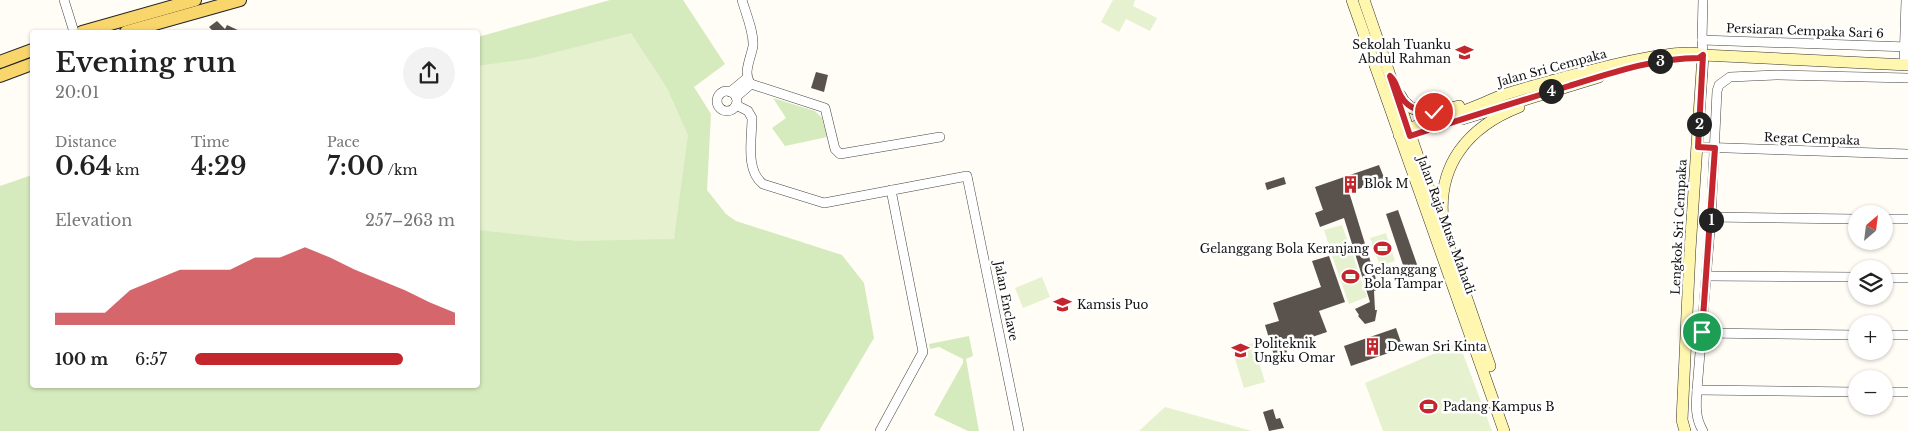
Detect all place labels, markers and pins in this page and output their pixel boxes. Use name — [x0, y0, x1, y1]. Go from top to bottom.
place label: Sekolah Tuanku Abdul Rahman — [1352, 37, 1451, 66]
school or university icon: Sekolah Tuanku Abdul Rahman — [1455, 42, 1475, 62]
pin: 3 — [1648, 48, 1672, 74]
pin: 4 — [1538, 78, 1564, 104]
pin — [1413, 91, 1455, 133]
pin: 2 — [1686, 112, 1712, 136]
building icon: Blok M — [1340, 174, 1360, 194]
place label: Blok M — [1364, 176, 1409, 191]
pin: 1 — [1698, 208, 1724, 232]
sports icon: Gelanggang Bola Keranjang — [1373, 239, 1393, 259]
place label: Gelanggang Bola Keranjang — [1200, 241, 1370, 256]
place label: Gelanggang Bola Tampar — [1364, 262, 1443, 291]
sports icon: Gelanggang Bola Tampar — [1340, 267, 1360, 287]
school or university icon: Kamsis Puo — [1053, 295, 1073, 315]
place label: Kamsis Puo — [1077, 297, 1149, 312]
pin — [1681, 311, 1723, 353]
place label: Politeknik Ungku Omar — [1254, 336, 1335, 365]
building icon: Dewan Sri Kinta — [1363, 337, 1383, 357]
place label: Dewan Sri Kinta — [1387, 339, 1487, 354]
school or university icon: Politeknik Ungku Omar — [1230, 341, 1250, 361]
sports icon: Padang Kampus B — [1419, 397, 1439, 417]
place label: Padang Kampus B — [1443, 399, 1554, 414]

